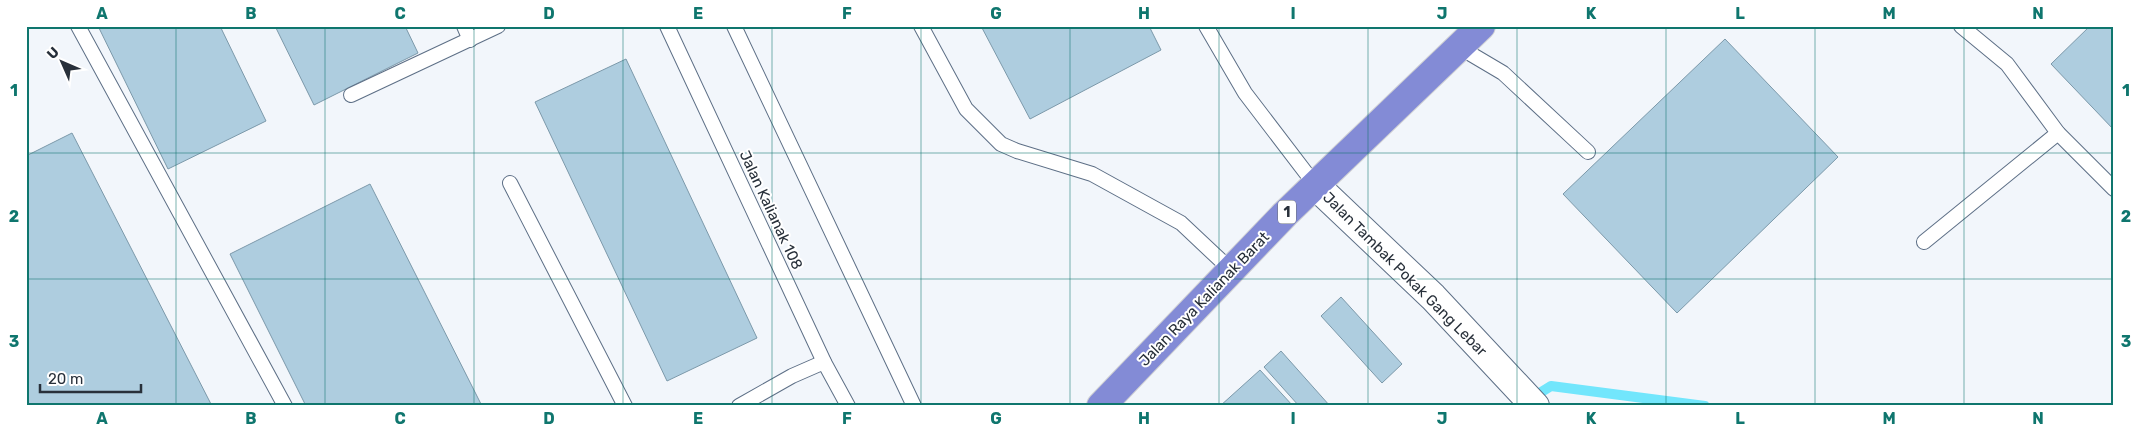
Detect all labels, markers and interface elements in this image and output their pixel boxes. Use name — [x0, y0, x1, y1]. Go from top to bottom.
text: A — [96, 4, 108, 23]
text: B — [245, 4, 257, 23]
text: C — [394, 4, 406, 23]
text: D — [543, 4, 555, 23]
text: E — [693, 4, 703, 23]
text: F — [842, 4, 852, 23]
text: G — [990, 4, 1002, 23]
text: H — [1138, 4, 1150, 23]
text: I — [1290, 4, 1296, 23]
text: J — [1437, 4, 1447, 23]
text: K — [1586, 4, 1597, 23]
text: L — [1735, 4, 1745, 23]
text: M — [1882, 4, 1896, 23]
text: N — [2032, 4, 2044, 23]
north arrow — [38, 38, 88, 88]
text: U — [44, 44, 63, 63]
text: 1 — [10, 81, 18, 100]
text: 1 — [2122, 81, 2130, 100]
street label: Jalan Kalianak 108 — [736, 148, 806, 272]
street label: Jalan Tambak Pokak Gang Lebar — [1319, 188, 1491, 360]
road number: 1 — [1278, 200, 1296, 223]
text: 2 — [9, 207, 19, 226]
text: 2 — [2121, 207, 2131, 226]
street label: Jalan Raya Kalianak Barat — [1135, 228, 1273, 370]
text: 3 — [9, 332, 19, 351]
text: 3 — [2121, 332, 2131, 351]
scale bar — [40, 362, 141, 394]
text: 20 m — [48, 370, 83, 388]
text: A — [96, 409, 108, 428]
text: B — [245, 409, 257, 428]
text: C — [394, 409, 406, 428]
text: D — [543, 409, 555, 428]
text: E — [693, 409, 703, 428]
text: F — [842, 409, 852, 428]
text: G — [990, 409, 1002, 428]
text: H — [1138, 409, 1150, 428]
text: I — [1290, 409, 1296, 428]
text: J — [1437, 409, 1447, 428]
text: K — [1586, 409, 1597, 428]
text: L — [1735, 409, 1745, 428]
text: M — [1882, 409, 1896, 428]
text: N — [2032, 409, 2044, 428]

